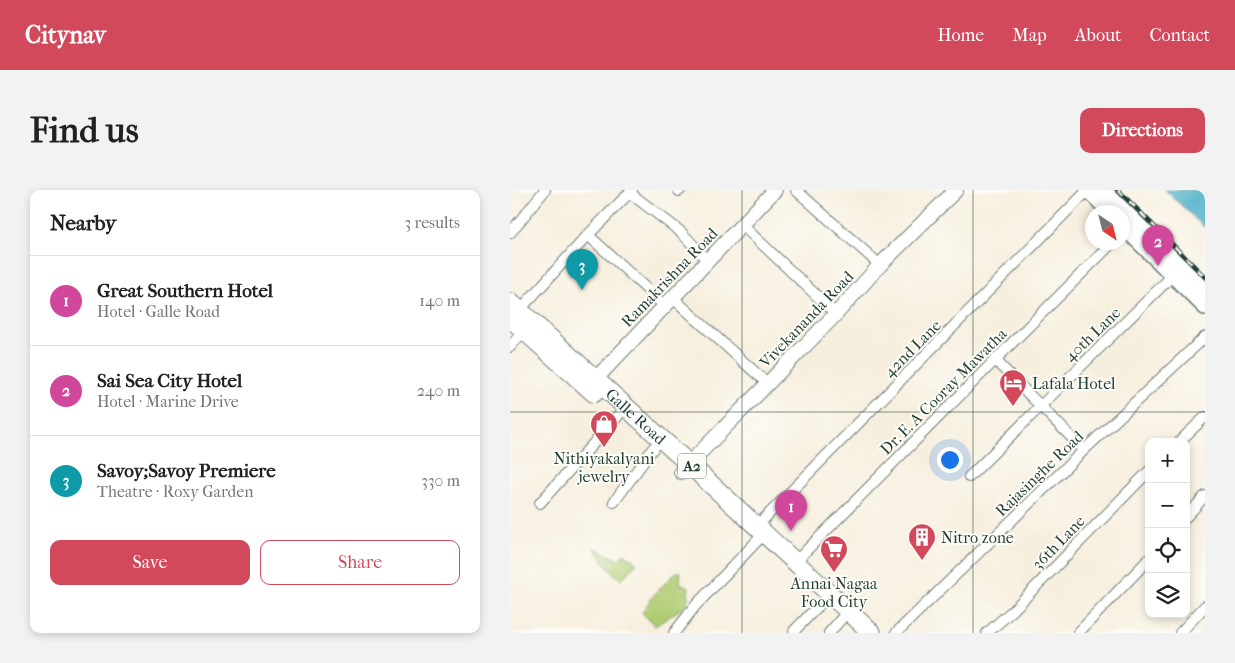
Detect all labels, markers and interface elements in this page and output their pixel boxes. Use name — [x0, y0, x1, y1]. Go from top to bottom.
text: Citynav — [25, 21, 106, 49]
text: Home — [937, 25, 984, 46]
text: Map — [1012, 25, 1047, 46]
text: About — [1075, 25, 1121, 46]
text: Contact — [1149, 25, 1210, 46]
button: Directions — [1080, 108, 1205, 153]
text: Find us — [30, 110, 139, 151]
north arrow — [1085, 205, 1130, 250]
text: Nearby — [50, 211, 116, 235]
text: 3 results — [404, 213, 460, 232]
street label: Ramakrishna Road — [617, 224, 722, 331]
pin: 2 — [1142, 225, 1174, 266]
pin: 3 — [566, 249, 598, 290]
street label: Vivekananda Road — [755, 267, 858, 372]
text: Great Southern Hotel — [97, 280, 273, 302]
text: 1 — [63, 291, 69, 310]
text: 140 m — [419, 291, 460, 310]
text: Hotel · Galle Road — [97, 302, 220, 321]
street label: 40th Lane — [1060, 303, 1124, 366]
street label: 42nd Lane — [880, 316, 945, 381]
street label: Dr. E. A Cooray Mawatha — [876, 324, 1011, 458]
hotel icon: Lafala Hotel — [998, 368, 1028, 407]
text: Sai Sea City Hotel — [97, 370, 242, 392]
place label: Lafala Hotel — [1032, 374, 1116, 393]
text: 2 — [62, 381, 70, 400]
text: 240 m — [417, 381, 460, 400]
street label: Galle Road — [602, 384, 670, 449]
text: Hotel · Marine Drive — [97, 392, 239, 411]
shop icon: Nithiyakalyani jewelry — [589, 409, 619, 448]
street label: Rajasinghe Road — [991, 426, 1088, 520]
map controls — [1145, 438, 1190, 618]
button: + — [1145, 438, 1190, 483]
your location — [937, 447, 963, 473]
place label: Nithiyakalyani jewelry — [554, 449, 655, 486]
road number: A2 — [678, 454, 706, 478]
text: Savoy;Savoy Premiere — [97, 460, 276, 482]
text: 3 — [63, 471, 69, 490]
text: 330 m — [421, 471, 460, 490]
text: Theatre · Roxy Garden — [97, 482, 253, 501]
button: − — [1145, 483, 1190, 528]
pin: 1 — [775, 490, 807, 531]
street label: 36th Lane — [1028, 511, 1089, 573]
building icon: Nitro zone — [907, 522, 937, 561]
place label: Nitro zone — [941, 528, 1014, 547]
button: locate — [1145, 528, 1190, 573]
supermarket icon: Annai Nagaa Food City — [819, 534, 849, 573]
button: Save — [50, 540, 250, 585]
button: Share — [260, 540, 460, 585]
button: layers — [1145, 573, 1190, 618]
place label: Annai Nagaa Food City — [789, 574, 878, 611]

